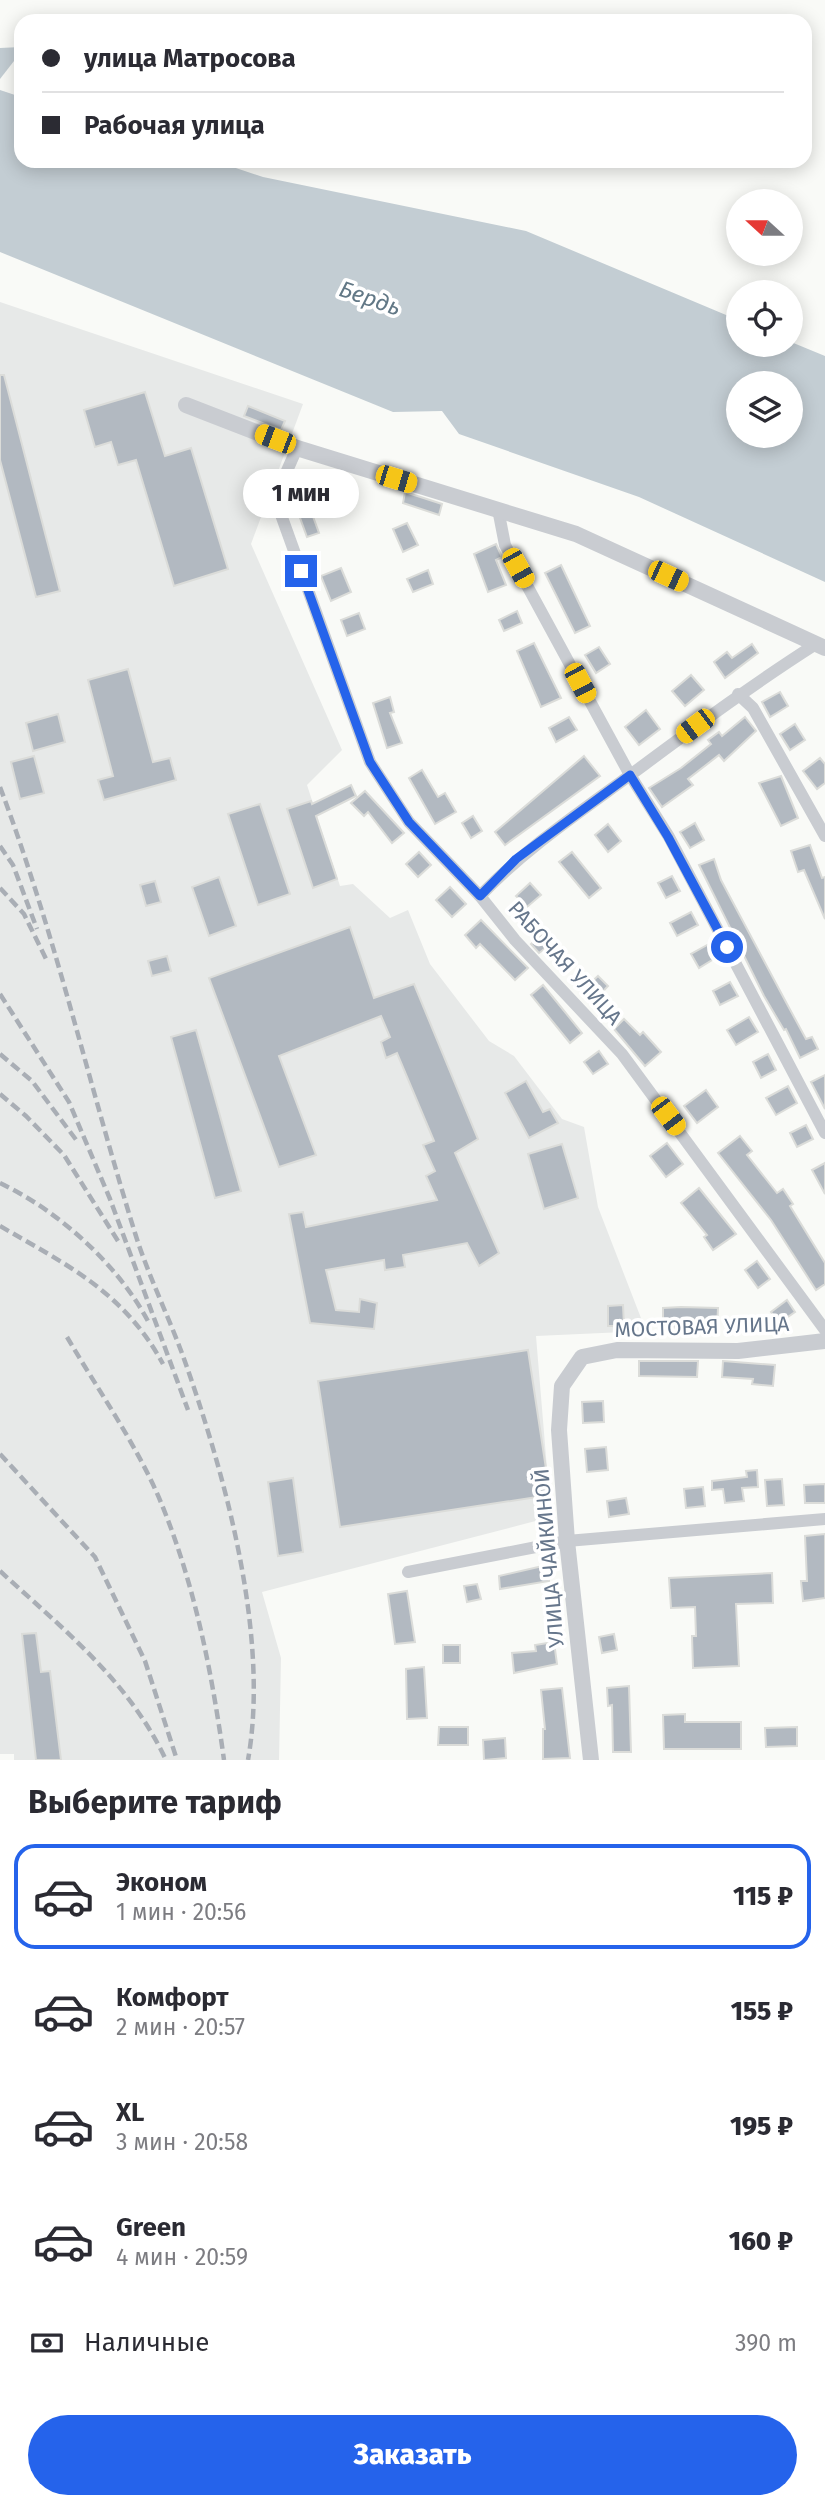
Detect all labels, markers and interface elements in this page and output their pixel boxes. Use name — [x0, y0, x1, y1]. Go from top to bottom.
text: улица Матросова — [84, 43, 296, 74]
text: Рабочая улица — [84, 110, 265, 141]
north arrow — [726, 189, 803, 266]
map controls — [726, 189, 803, 448]
water label: Бердь — [336, 274, 404, 322]
button: locate — [726, 280, 803, 357]
button: layers — [726, 371, 803, 448]
car — [252, 422, 299, 456]
car — [373, 463, 420, 495]
callout: 1 мин — [243, 470, 359, 518]
text: 1 мин — [272, 479, 330, 507]
car — [499, 545, 538, 591]
route end — [285, 555, 317, 587]
car — [645, 558, 692, 594]
car — [561, 660, 600, 706]
car — [672, 705, 719, 747]
street label: РАБОЧАЯ УЛИЦА — [503, 896, 627, 1030]
route start — [711, 931, 743, 963]
car — [647, 1093, 690, 1139]
street label: МОСТОВАЯ УЛИЦА — [614, 1311, 790, 1343]
street label: УЛИЦА ЧАЙКИНОЙ — [528, 1467, 570, 1649]
text: Выберите тариф — [28, 1783, 282, 1821]
icon: car — [32, 1865, 95, 1928]
text: Эконом — [116, 1867, 207, 1898]
text: 115 ₽ — [733, 1881, 793, 1912]
text: 1 мин · 20:56 — [116, 1898, 246, 1926]
icon: car — [32, 1980, 95, 2043]
text: Комфорт — [116, 1982, 229, 2013]
text: 155 ₽ — [731, 1996, 793, 2027]
text: 2 мин · 20:57 — [116, 2013, 245, 2041]
icon: car — [32, 2095, 95, 2158]
text: XL — [116, 2097, 144, 2128]
text: 195 ₽ — [730, 2111, 793, 2142]
text: 3 мин · 20:58 — [116, 2128, 248, 2156]
icon: car — [32, 2210, 95, 2273]
text: Green — [116, 2212, 186, 2243]
text: 160 ₽ — [729, 2226, 793, 2257]
text: 4 мин · 20:59 — [116, 2243, 248, 2271]
icon: cash — [28, 2324, 66, 2362]
text: Наличные — [84, 2327, 209, 2358]
text: 390 m — [735, 2329, 797, 2357]
button: Заказать — [28, 2415, 797, 2495]

